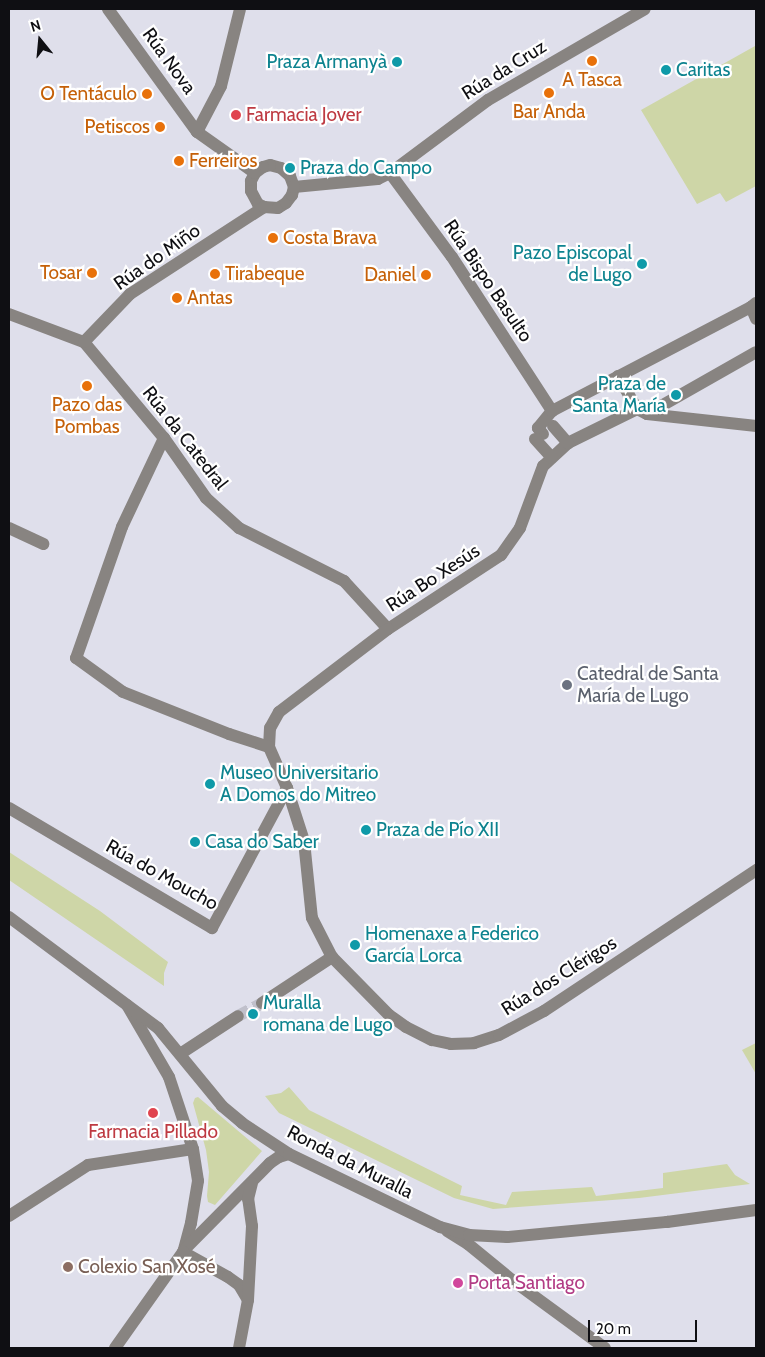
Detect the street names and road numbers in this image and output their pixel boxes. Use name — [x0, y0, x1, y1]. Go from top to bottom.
street label: Rúa Nova — [137, 23, 201, 99]
street label: Rúa da Cruz — [458, 35, 550, 105]
street label: Rúa Bispo Basulto — [439, 216, 537, 346]
street label: Rúa do Miño — [109, 219, 205, 295]
street label: Rúa da Catedral — [137, 382, 233, 494]
street label: Rúa Bo Xesús — [382, 539, 484, 617]
street label: Rúa do Moucho — [102, 835, 222, 915]
street label: Rúa dos Clérigos — [497, 932, 621, 1020]
street label: Ronda da Muralla — [283, 1120, 417, 1204]

